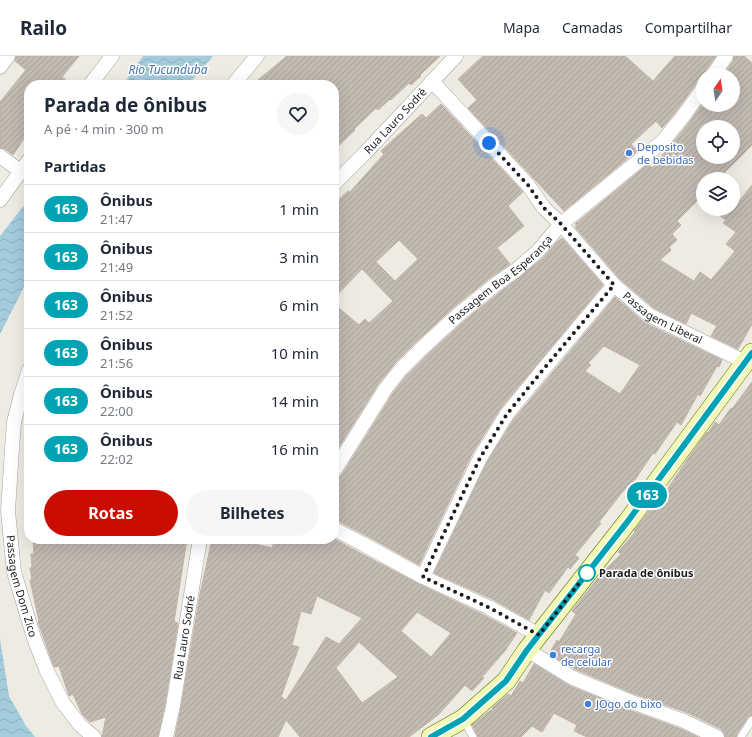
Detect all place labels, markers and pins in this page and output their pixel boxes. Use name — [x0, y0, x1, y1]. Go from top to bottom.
place label: Deposito de bebidas — [637, 139, 694, 167]
marker: Deposito de bebidas — [624, 148, 634, 158]
marker: Parada de ônibus — [578, 564, 596, 582]
place label: Parada de ônibus — [599, 565, 694, 580]
place label: recarga de celular — [561, 641, 612, 669]
marker: recarga de celular — [548, 650, 558, 660]
place label: JOgo do bixo — [595, 696, 662, 711]
marker: JOgo do bixo — [583, 699, 593, 709]

